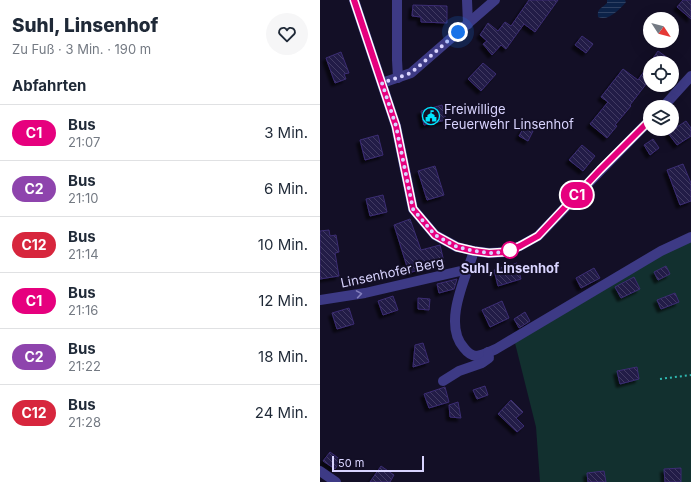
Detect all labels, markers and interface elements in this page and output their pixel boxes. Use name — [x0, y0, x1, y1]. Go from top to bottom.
north arrow — [643, 12, 679, 48]
map controls — [643, 12, 679, 136]
button: heart — [266, 13, 308, 55]
text: Suhl, Linsenhof — [12, 14, 158, 37]
your location — [448, 22, 468, 42]
text: Zu Fuß · 3 Min. · 190 m — [12, 41, 151, 57]
button: locate — [643, 56, 679, 92]
text: Abfahrten — [12, 76, 86, 95]
button: layers — [643, 100, 679, 136]
place label: Freiwillige Feuerwehr Linsenhof — [444, 101, 574, 132]
public building icon: Freiwillige Feuerwehr Linsenhof — [421, 106, 441, 126]
text: Bus — [68, 115, 96, 134]
text: 3 Min. — [264, 123, 308, 142]
text: C1 — [26, 124, 42, 141]
text: 21:07 — [68, 134, 100, 150]
text: Bus — [68, 171, 96, 190]
text: 6 Min. — [264, 179, 308, 198]
text: C2 — [24, 180, 44, 197]
line badge: C1 — [559, 182, 595, 208]
text: C1 — [569, 186, 585, 203]
text: 21:10 — [68, 190, 98, 206]
text: Bus — [68, 227, 96, 246]
text: 10 Min. — [258, 235, 308, 254]
text: C12 — [21, 236, 47, 253]
marker: Suhl, Linsenhof — [501, 241, 519, 259]
text: 21:14 — [68, 246, 99, 262]
street label: Linsenhofer Berg — [339, 253, 445, 291]
place label: Suhl, Linsenhof — [461, 260, 560, 276]
text: Bus — [68, 283, 96, 302]
one-way arrow — [355, 290, 362, 299]
text: 12 Min. — [258, 291, 308, 310]
text: C1 — [26, 292, 42, 309]
text: 21:16 — [68, 302, 98, 318]
text: Bus — [68, 339, 96, 358]
text: 18 Min. — [258, 347, 308, 366]
text: C2 — [24, 348, 44, 365]
text: 21:22 — [68, 358, 101, 374]
text: Bus — [68, 395, 96, 414]
text: 24 Min. — [255, 403, 308, 422]
text: C12 — [21, 404, 47, 421]
text: 21:28 — [68, 414, 101, 430]
scale bar — [332, 454, 424, 473]
text: 50 m — [338, 456, 364, 470]

